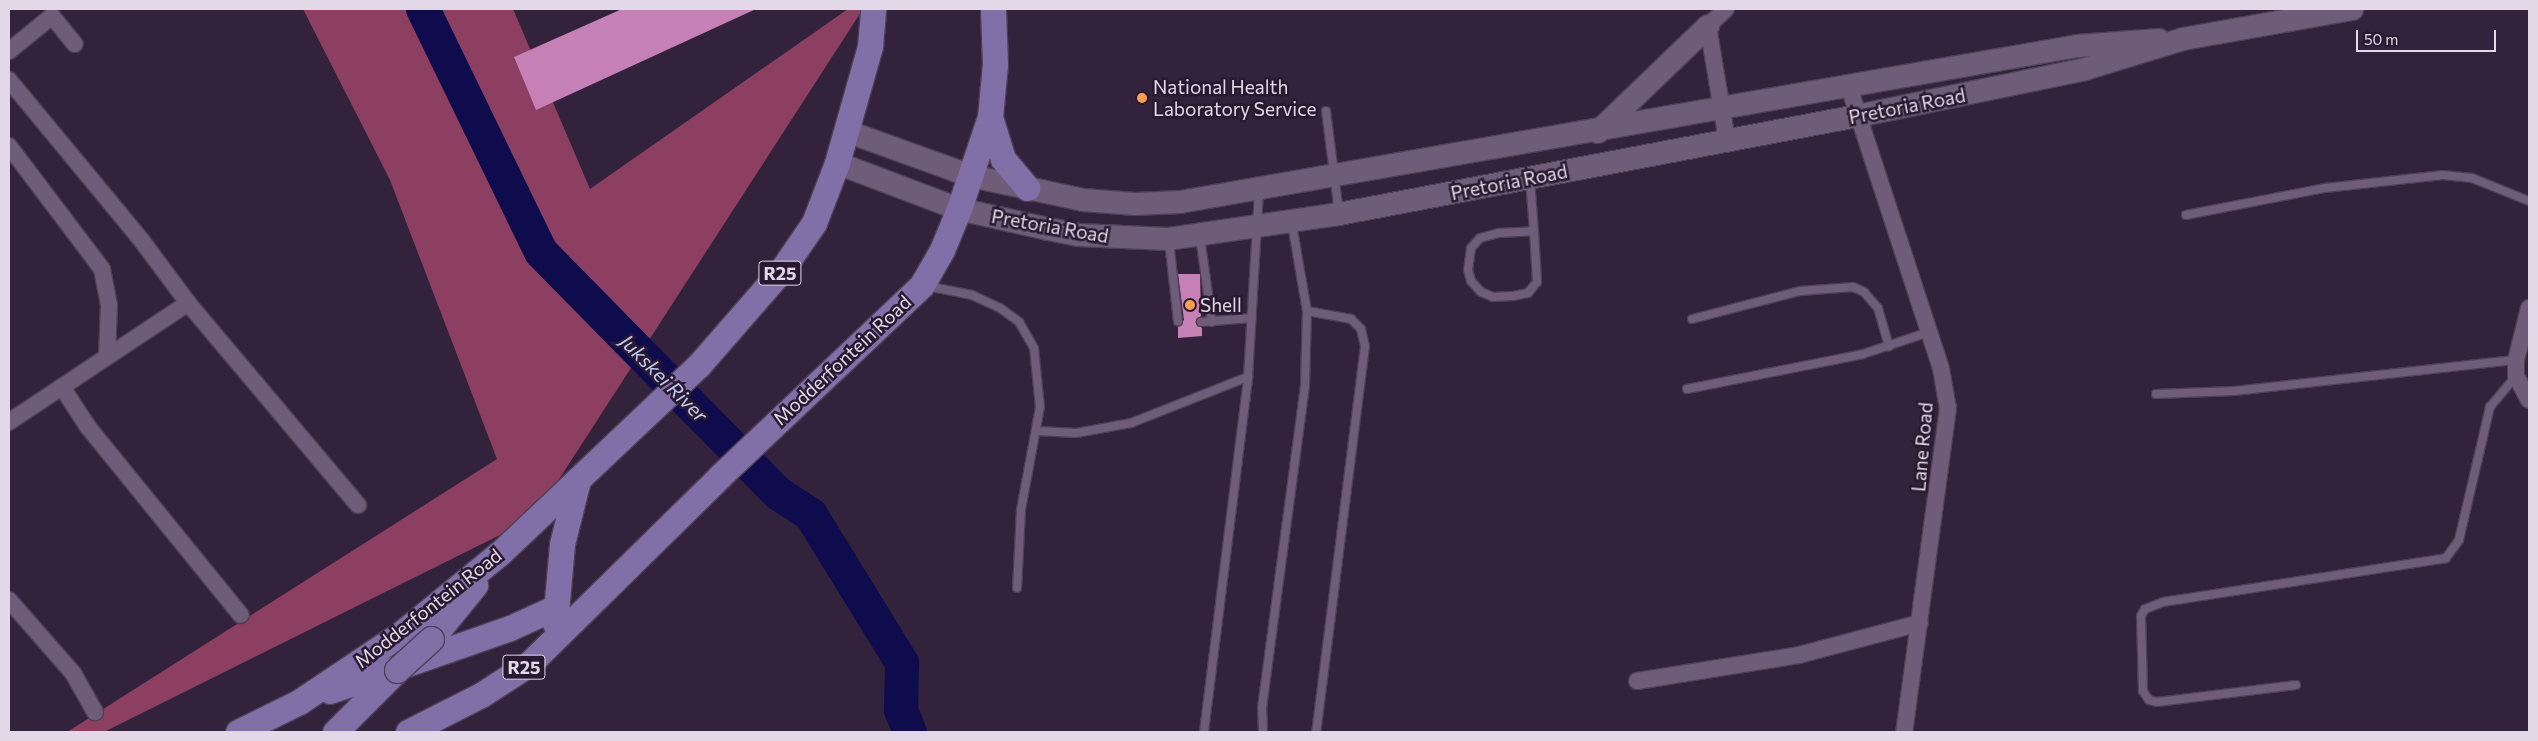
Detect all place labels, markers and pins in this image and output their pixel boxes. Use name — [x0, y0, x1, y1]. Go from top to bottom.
place label: National Health Laboratory Service — [1153, 76, 1317, 120]
marker: National Health Laboratory Service — [1135, 91, 1149, 105]
place label: Shell — [1200, 294, 1242, 316]
marker: Shell — [1184, 299, 1196, 311]

